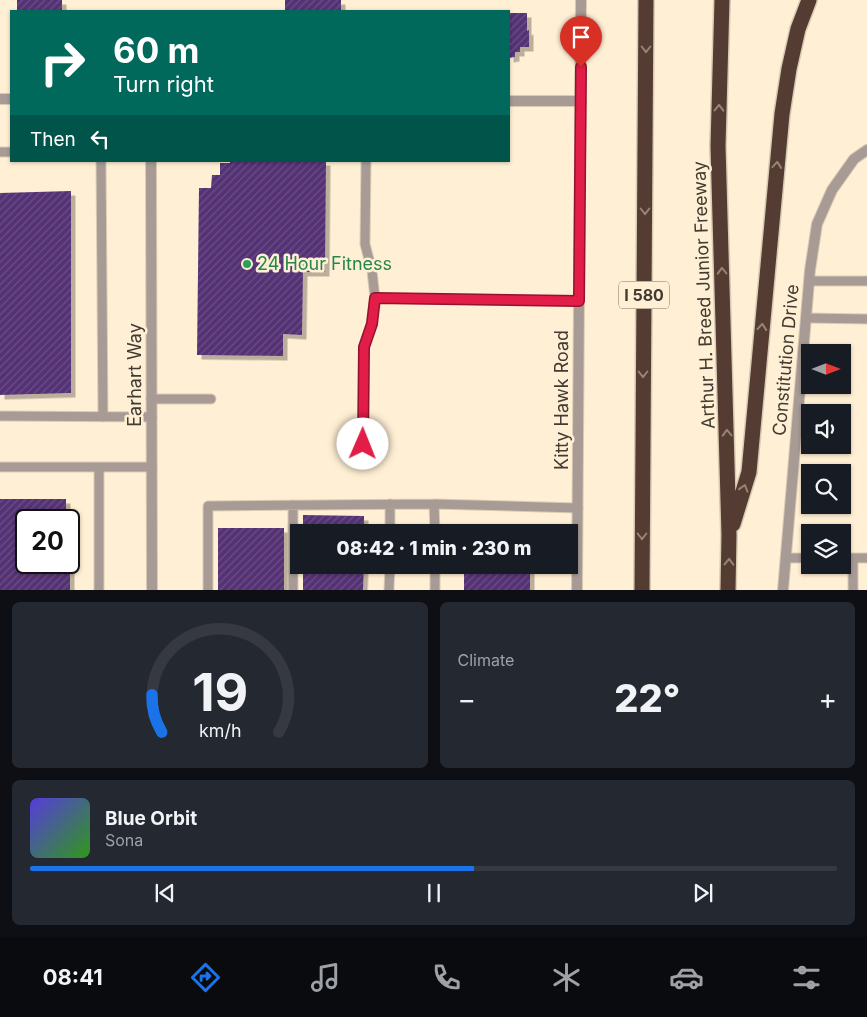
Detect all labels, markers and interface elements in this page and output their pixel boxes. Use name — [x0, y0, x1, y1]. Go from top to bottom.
pin — [560, 16, 602, 67]
icon: arrive — [567, 23, 595, 51]
text: 60 m — [113, 29, 200, 71]
icon: right — [30, 30, 95, 95]
one-way arrow — [641, 45, 651, 53]
text: Turn right — [113, 71, 214, 97]
one-way arrow — [714, 104, 725, 112]
icon: left — [86, 125, 114, 153]
text: Then — [30, 128, 76, 151]
street label: Arthur H. Breed Junior Freeway — [688, 161, 719, 429]
one-way arrow — [771, 161, 782, 169]
one-way arrow — [640, 208, 650, 215]
place label: 24 Hour Fitness — [257, 253, 392, 274]
marker: 24 Hour Fitness — [241, 258, 253, 270]
one-way arrow — [717, 267, 727, 274]
road number: I 580 — [619, 282, 669, 308]
street label: Constitution Drive — [768, 283, 803, 437]
street label: Earhart Way — [124, 323, 145, 427]
one-way arrow — [757, 323, 768, 331]
street label: Kitty Hawk Road — [551, 330, 572, 470]
north arrow — [801, 344, 851, 394]
map controls — [801, 344, 851, 574]
one-way arrow — [638, 370, 648, 378]
button: sound — [801, 404, 851, 454]
position arrow — [336, 417, 388, 469]
one-way arrow — [721, 429, 732, 437]
button: search — [801, 464, 851, 514]
one-way arrow — [738, 484, 748, 493]
speed limit sign: 20 — [15, 509, 80, 574]
button: layers — [801, 524, 851, 574]
one-way arrow — [637, 532, 647, 540]
text: 08:42 · 1 min · 230 m — [337, 537, 531, 560]
one-way arrow — [724, 558, 734, 566]
text: Climate — [458, 650, 514, 670]
text: 19 — [192, 661, 248, 724]
text: 22° — [614, 675, 680, 721]
text: − — [458, 682, 476, 716]
text: + — [818, 682, 837, 716]
text: km/h — [199, 720, 241, 741]
text: Blue Orbit — [105, 807, 197, 830]
text: Sona — [105, 830, 143, 850]
icon: previous — [151, 879, 179, 907]
icon: pause — [420, 879, 448, 907]
icon: next — [689, 879, 717, 907]
icon: directions — [188, 960, 223, 995]
icon: music — [308, 960, 343, 995]
icon: phone — [429, 960, 464, 995]
icon: climate — [549, 960, 584, 995]
icon: car — [669, 960, 704, 995]
icon: filters — [789, 960, 824, 995]
text: 08:41 — [43, 964, 103, 990]

